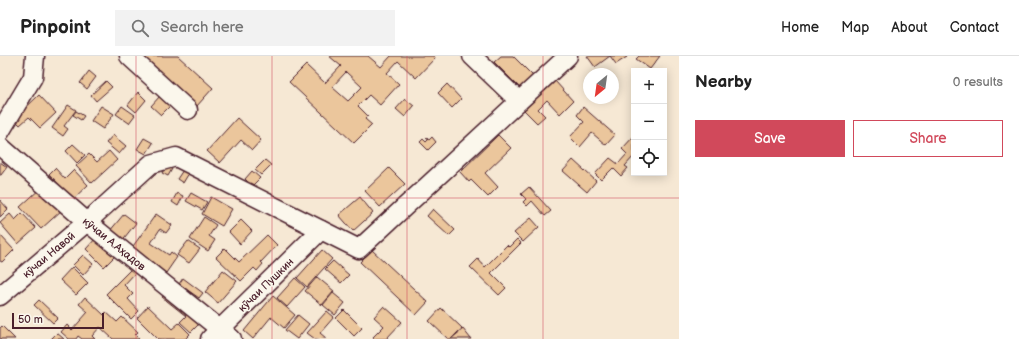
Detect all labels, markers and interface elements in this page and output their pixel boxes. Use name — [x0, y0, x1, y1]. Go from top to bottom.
search box — [115, 10, 395, 46]
text: Pinpoint — [20, 16, 91, 39]
icon: search — [129, 17, 151, 39]
text: Search here — [161, 18, 244, 37]
text: Home — [781, 19, 819, 36]
text: Map — [841, 19, 869, 36]
text: About — [891, 19, 928, 36]
text: Contact — [950, 19, 999, 36]
north arrow — [583, 68, 619, 104]
map controls — [631, 68, 667, 176]
button: + — [631, 68, 667, 104]
text: Nearby — [695, 72, 752, 92]
text: 0 results — [953, 74, 1003, 90]
button: − — [631, 104, 667, 140]
button: Save — [695, 120, 845, 157]
button: Share — [853, 120, 1003, 157]
button: locate — [631, 140, 667, 176]
street label: кӯчаи А.Аҳадов — [80, 215, 148, 274]
street label: кӯчаи Навоӣ — [20, 229, 78, 281]
street label: кӯчаи Пушкин — [236, 255, 296, 315]
scale bar — [12, 311, 104, 330]
text: 50 m — [18, 313, 43, 326]

